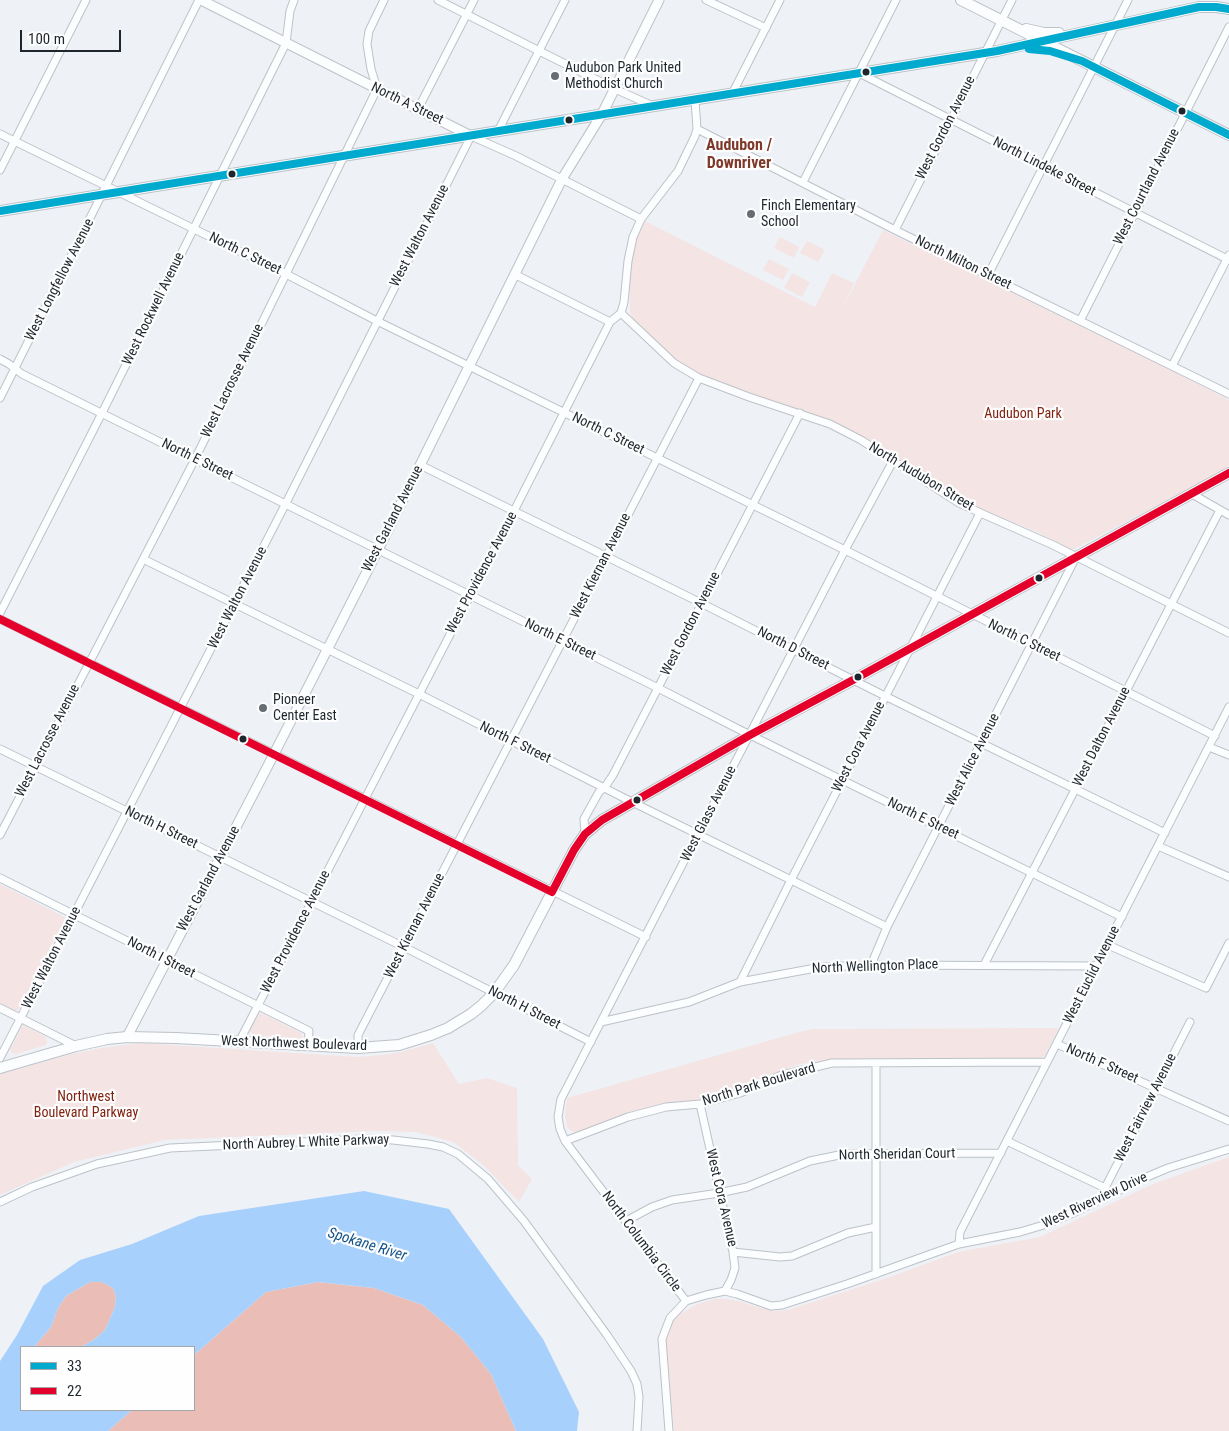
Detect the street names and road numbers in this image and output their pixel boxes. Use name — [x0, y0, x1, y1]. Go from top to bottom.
street label: West Gordon Avenue — [913, 73, 979, 183]
street label: North A Street — [368, 79, 446, 129]
street label: West Courtland Avenue — [1110, 126, 1184, 248]
street label: North Lindeke Street — [990, 134, 1098, 200]
street label: West Walton Avenue — [387, 182, 453, 290]
street label: West Longfellow Avenue — [22, 216, 98, 344]
street label: North C Street — [206, 229, 284, 279]
street label: North Milton Street — [912, 232, 1014, 294]
street label: West Rockwell Avenue — [119, 250, 189, 368]
street label: West Lacrosse Avenue — [198, 321, 268, 441]
street label: North C Street — [569, 409, 647, 459]
street label: North E Street — [159, 435, 235, 485]
street label: North Audubon Street — [865, 439, 977, 515]
street label: West Garland Avenue — [359, 463, 427, 575]
street label: West Providence Avenue — [443, 509, 521, 637]
street label: West Kiernan Avenue — [567, 510, 635, 622]
street label: West Walton Avenue — [205, 544, 271, 652]
street label: West Gordon Avenue — [658, 569, 724, 679]
street label: North E Street — [522, 615, 598, 665]
street label: North C Street — [985, 616, 1063, 666]
street label: North D Street — [754, 624, 832, 674]
street label: West Lacrosse Avenue — [12, 682, 84, 800]
street label: West Dalton Avenue — [1070, 684, 1134, 790]
street label: West Cora Avenue — [829, 699, 889, 795]
street label: West Alice Avenue — [942, 711, 1004, 809]
street label: North F Street — [477, 719, 553, 767]
street label: West Glass Avenue — [678, 763, 740, 865]
street label: North E Street — [885, 794, 961, 844]
street label: North H Street — [122, 803, 200, 853]
street label: West Garland Avenue — [174, 823, 244, 935]
street label: West Providence Avenue — [258, 868, 334, 996]
street label: West Kiernan Avenue — [381, 870, 449, 982]
street label: West Walton Avenue — [19, 904, 85, 1012]
street label: West Euclid Avenue — [1060, 923, 1124, 1027]
street label: North I Street — [124, 934, 198, 982]
street label: North Wellington Place — [811, 956, 939, 978]
street label: North H Street — [485, 983, 563, 1033]
street label: West Northwest Boulevard — [221, 1033, 367, 1055]
street label: North F Street — [1063, 1041, 1141, 1087]
street label: West Fairview Avenue — [1111, 1051, 1181, 1165]
street label: North Park Boulevard — [700, 1060, 818, 1110]
street label: North Aubrey L White Parkway — [222, 1132, 390, 1154]
street label: North Sheridan Court — [839, 1146, 955, 1164]
street label: West Cora Avenue — [702, 1147, 740, 1249]
street label: West Riverview Drive — [1040, 1169, 1150, 1233]
street label: North Columbia Circle — [598, 1188, 684, 1296]

